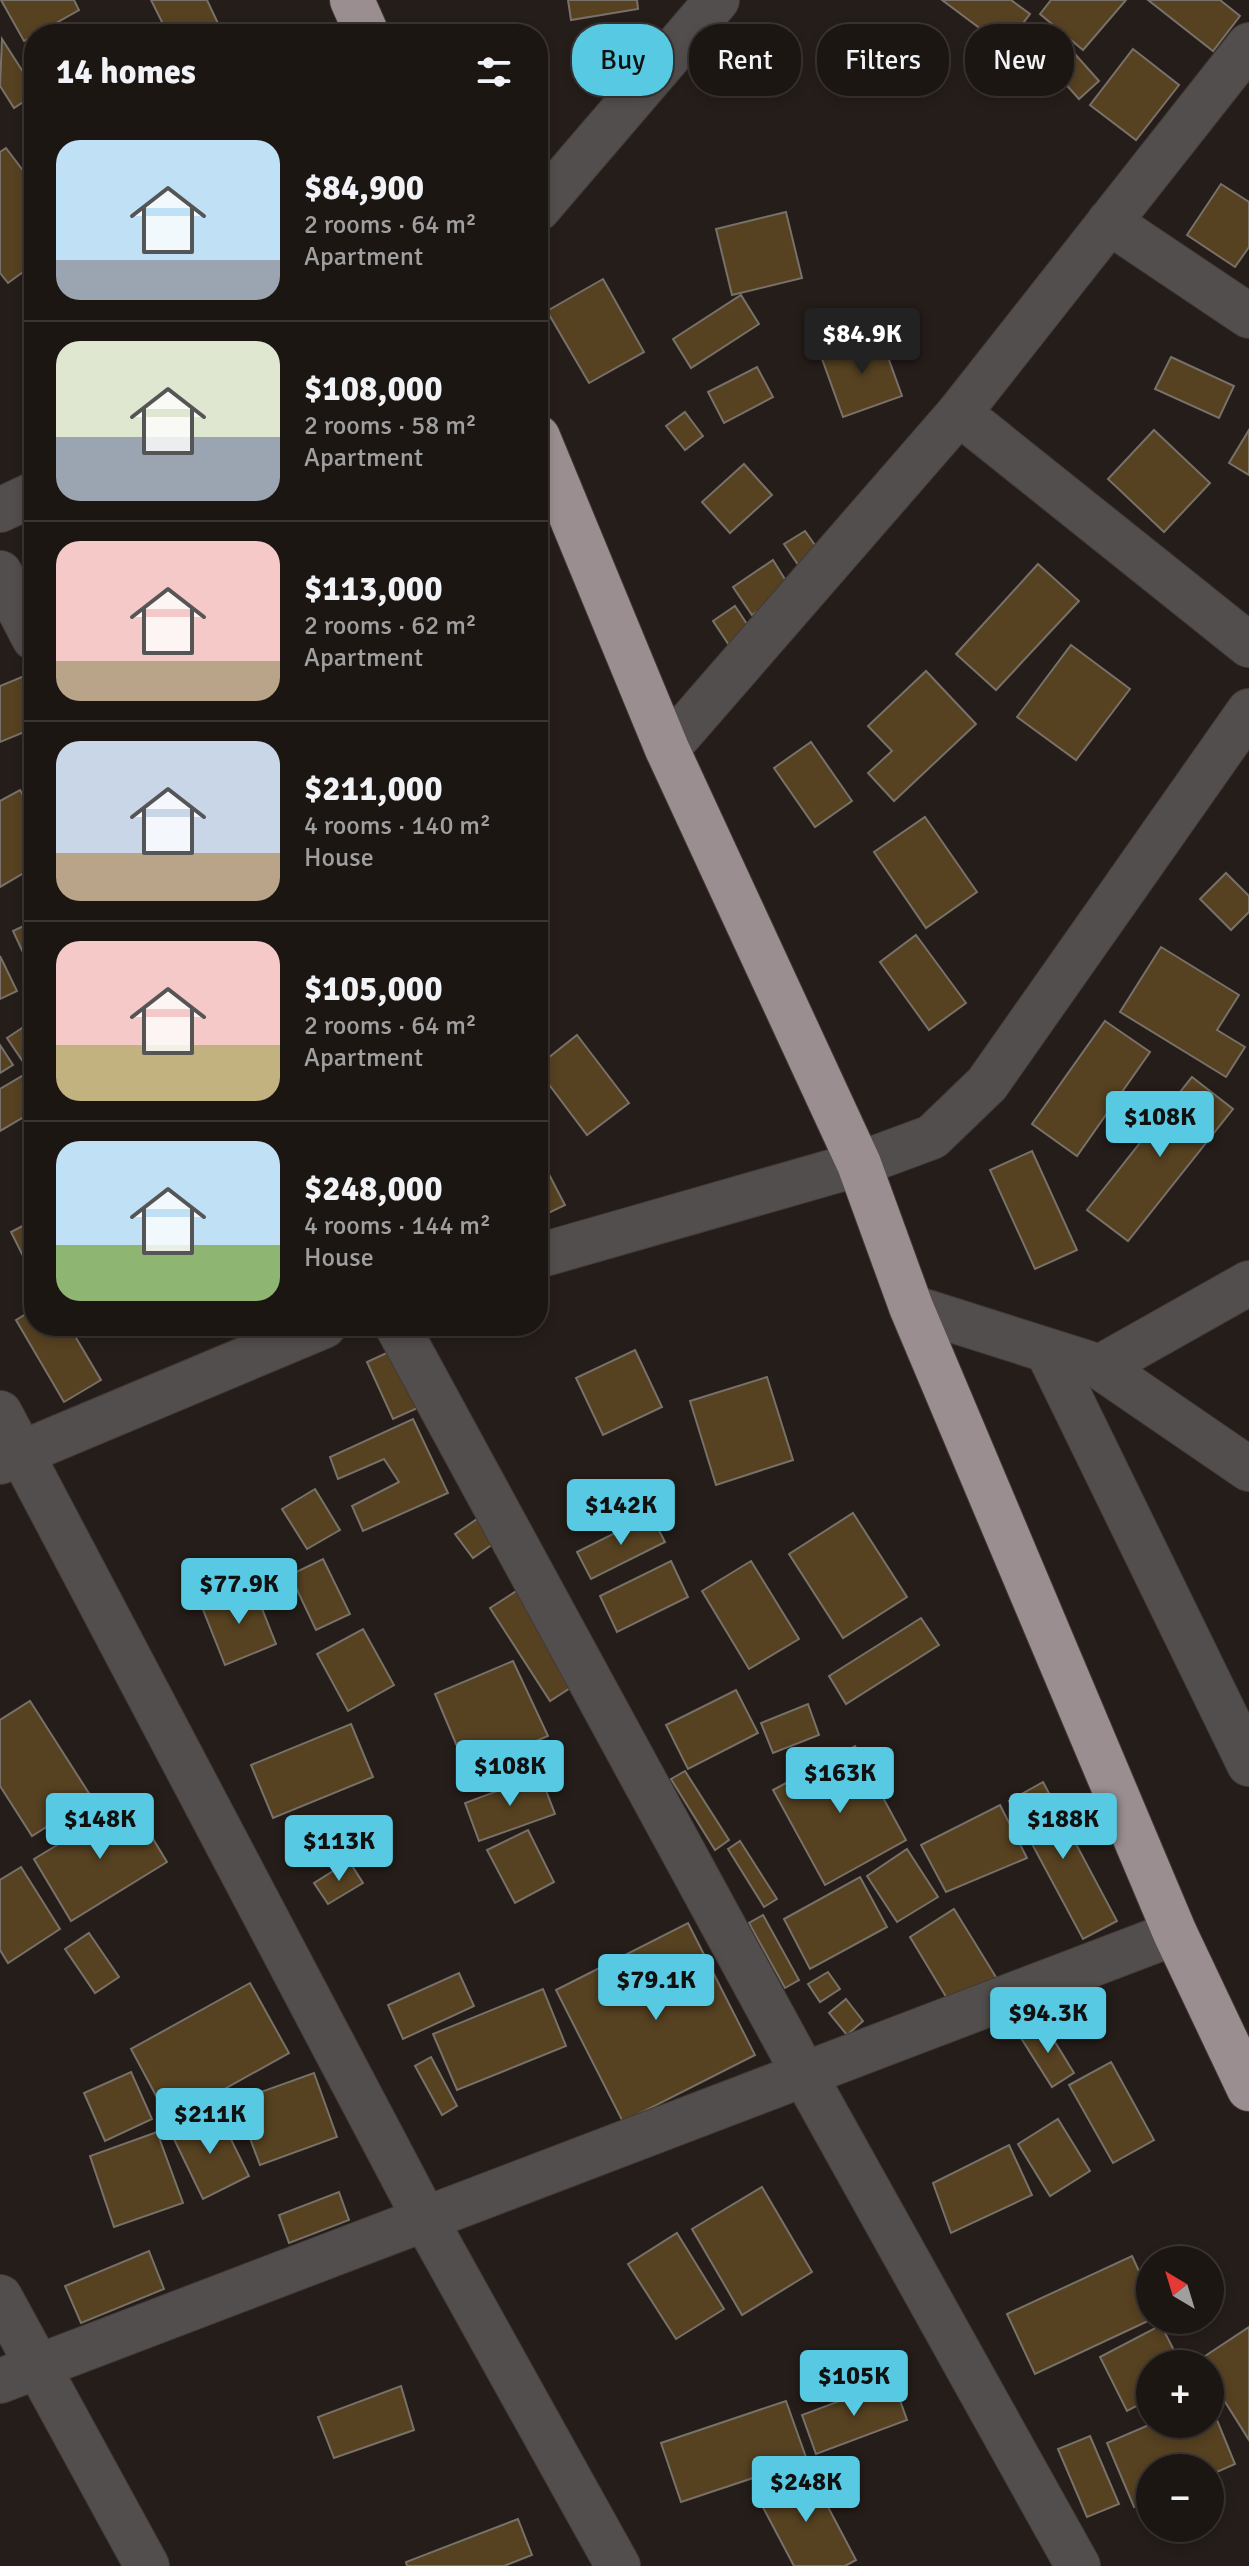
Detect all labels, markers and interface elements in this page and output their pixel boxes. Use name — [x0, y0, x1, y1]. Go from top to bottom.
chip: Buy — [572, 24, 673, 96]
chip: Rent — [689, 24, 801, 96]
chip: Filters — [817, 24, 949, 96]
chip: New — [965, 24, 1074, 96]
icon: filters — [472, 50, 516, 94]
text: 14 homes — [56, 51, 196, 93]
text: $84,900 — [304, 167, 424, 209]
icon: home — [120, 172, 216, 268]
text: 2 rooms · 64 m² — [304, 209, 477, 241]
text: Apartment — [304, 241, 423, 273]
pin: $84.9K — [797, 308, 927, 376]
text: $84.9K — [822, 318, 902, 350]
text: $108,000 — [304, 368, 443, 410]
icon: home — [120, 373, 216, 469]
text: 2 rooms · 58 m² — [304, 410, 477, 442]
text: Apartment — [304, 442, 423, 474]
text: $113,000 — [304, 568, 443, 610]
icon: home — [120, 573, 216, 669]
text: 2 rooms · 62 m² — [304, 610, 477, 642]
text: Apartment — [304, 642, 423, 674]
text: $211,000 — [304, 768, 443, 810]
icon: home — [120, 773, 216, 869]
text: 4 rooms · 140 m² — [304, 810, 491, 842]
text: House — [304, 842, 374, 874]
text: $105,000 — [304, 968, 443, 1010]
icon: home — [120, 973, 216, 1069]
text: 2 rooms · 64 m² — [304, 1010, 477, 1042]
text: Apartment — [304, 1042, 423, 1074]
pin: $108K — [1104, 1091, 1216, 1159]
text: $108K — [1124, 1101, 1196, 1133]
text: $248,000 — [304, 1168, 443, 1210]
icon: home — [120, 1173, 216, 1269]
text: 4 rooms · 144 m² — [304, 1210, 491, 1242]
text: House — [304, 1242, 374, 1274]
pin: $142K — [565, 1479, 677, 1547]
text: $142K — [585, 1489, 657, 1521]
pin: $77.9K — [174, 1558, 304, 1626]
text: $77.9K — [199, 1568, 279, 1600]
pin: $108K — [454, 1740, 566, 1808]
pin: $163K — [784, 1747, 896, 1815]
text: $108K — [474, 1750, 546, 1782]
text: $163K — [804, 1757, 876, 1789]
pin: $148K — [44, 1793, 156, 1861]
pin: $188K — [1007, 1793, 1119, 1861]
text: $148K — [64, 1803, 136, 1835]
text: $188K — [1027, 1803, 1099, 1835]
pin: $113K — [283, 1815, 395, 1883]
text: $113K — [303, 1825, 375, 1857]
pin: $79.1K — [591, 1954, 721, 2022]
text: $79.1K — [616, 1964, 696, 1996]
pin: $94.3K — [983, 1987, 1113, 2055]
text: $94.3K — [1008, 1997, 1088, 2029]
pin: $211K — [154, 2088, 266, 2156]
text: $211K — [174, 2098, 246, 2130]
north arrow — [1136, 2246, 1224, 2334]
map controls — [1136, 2246, 1224, 2542]
pin: $105K — [798, 2350, 910, 2418]
button: + — [1136, 2350, 1224, 2438]
text: $105K — [818, 2360, 890, 2392]
button: − — [1136, 2454, 1224, 2542]
pin: $248K — [750, 2456, 862, 2524]
text: $248K — [770, 2466, 842, 2498]

